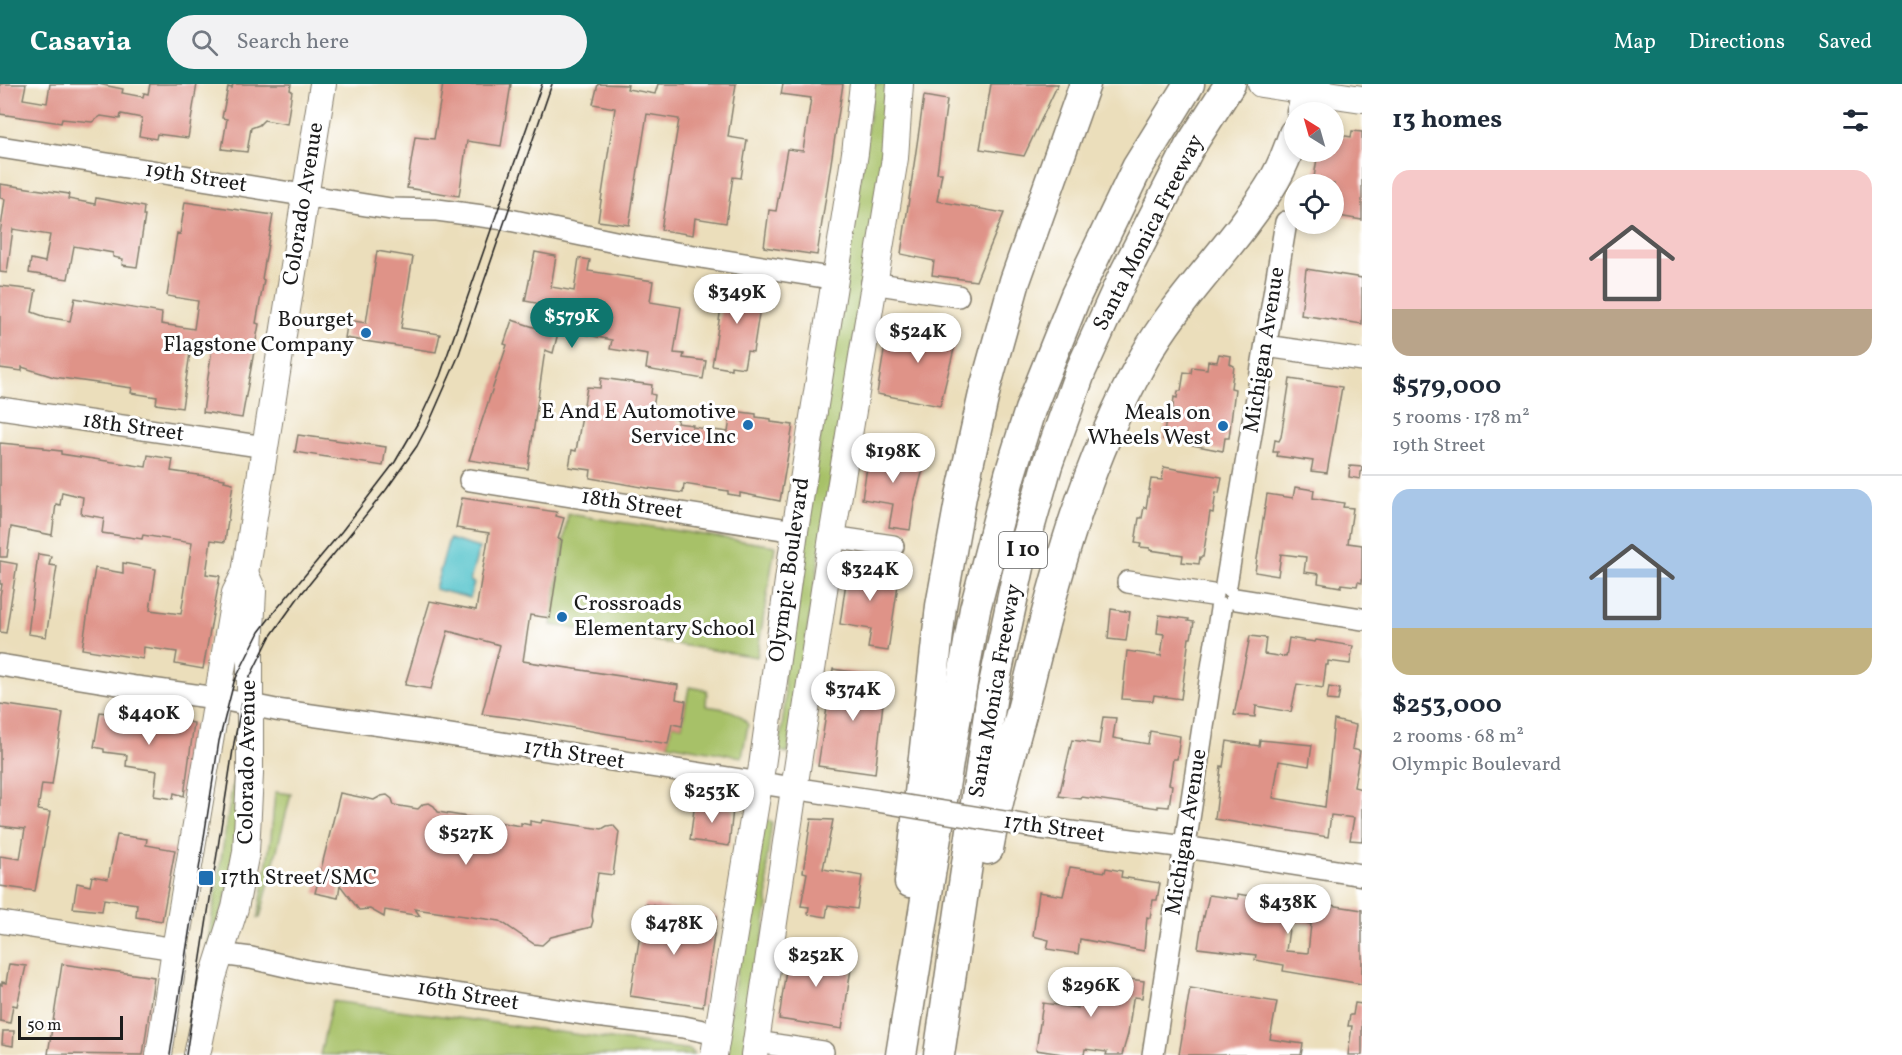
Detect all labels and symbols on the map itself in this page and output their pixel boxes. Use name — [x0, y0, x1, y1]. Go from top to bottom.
north arrow — [1284, 102, 1344, 162]
street label: Colorado Avenue — [276, 120, 332, 288]
street label: Santa Monica Freeway — [1086, 129, 1212, 337]
street label: 19th Street — [143, 155, 249, 201]
street label: Michigan Avenue — [1237, 265, 1293, 435]
pin: $349K — [695, 274, 779, 325]
pin: $579K — [530, 298, 614, 349]
place label: Bourget Flagstone Company — [163, 305, 354, 361]
pin: $524K — [876, 313, 960, 364]
marker: Bourget Flagstone Company — [359, 326, 373, 340]
place label: E And E Automotive Service Inc — [541, 397, 736, 453]
place label: Meals on Wheels West — [1088, 398, 1211, 454]
street label: 18th Street — [80, 406, 186, 451]
marker: E And E Automotive Service Inc — [741, 418, 755, 432]
marker: Meals on Wheels West — [1216, 419, 1230, 433]
pin: $198K — [851, 433, 935, 484]
street label: Olympic Boulevard — [762, 476, 818, 664]
street label: 18th Street — [579, 482, 685, 528]
road number: I 10 — [999, 532, 1047, 568]
pin: $324K — [828, 551, 912, 602]
street label: Santa Monica Freeway — [962, 581, 1030, 800]
place label: Crossroads Elementary School — [574, 589, 755, 645]
marker: Crossroads Elementary School — [555, 610, 569, 624]
pin: $374K — [811, 671, 895, 722]
street label: Colorado Avenue — [231, 679, 265, 845]
pin: $440K — [107, 695, 191, 746]
street label: 17th Street — [521, 732, 627, 778]
street label: Michigan Avenue — [1159, 747, 1215, 917]
pin: $253K — [670, 773, 754, 824]
street label: 17th Street — [1001, 807, 1107, 851]
pin: $527K — [424, 815, 508, 866]
place label: 17th Street/SMC — [220, 863, 377, 894]
marker: 17th Street/SMC — [197, 869, 215, 887]
pin: $438K — [1246, 884, 1330, 935]
pin: $478K — [632, 905, 716, 956]
pin: $252K — [774, 937, 858, 988]
pin: $296K — [1049, 967, 1133, 1018]
street label: 16th Street — [415, 973, 521, 1019]
scale bar — [18, 1013, 123, 1040]

